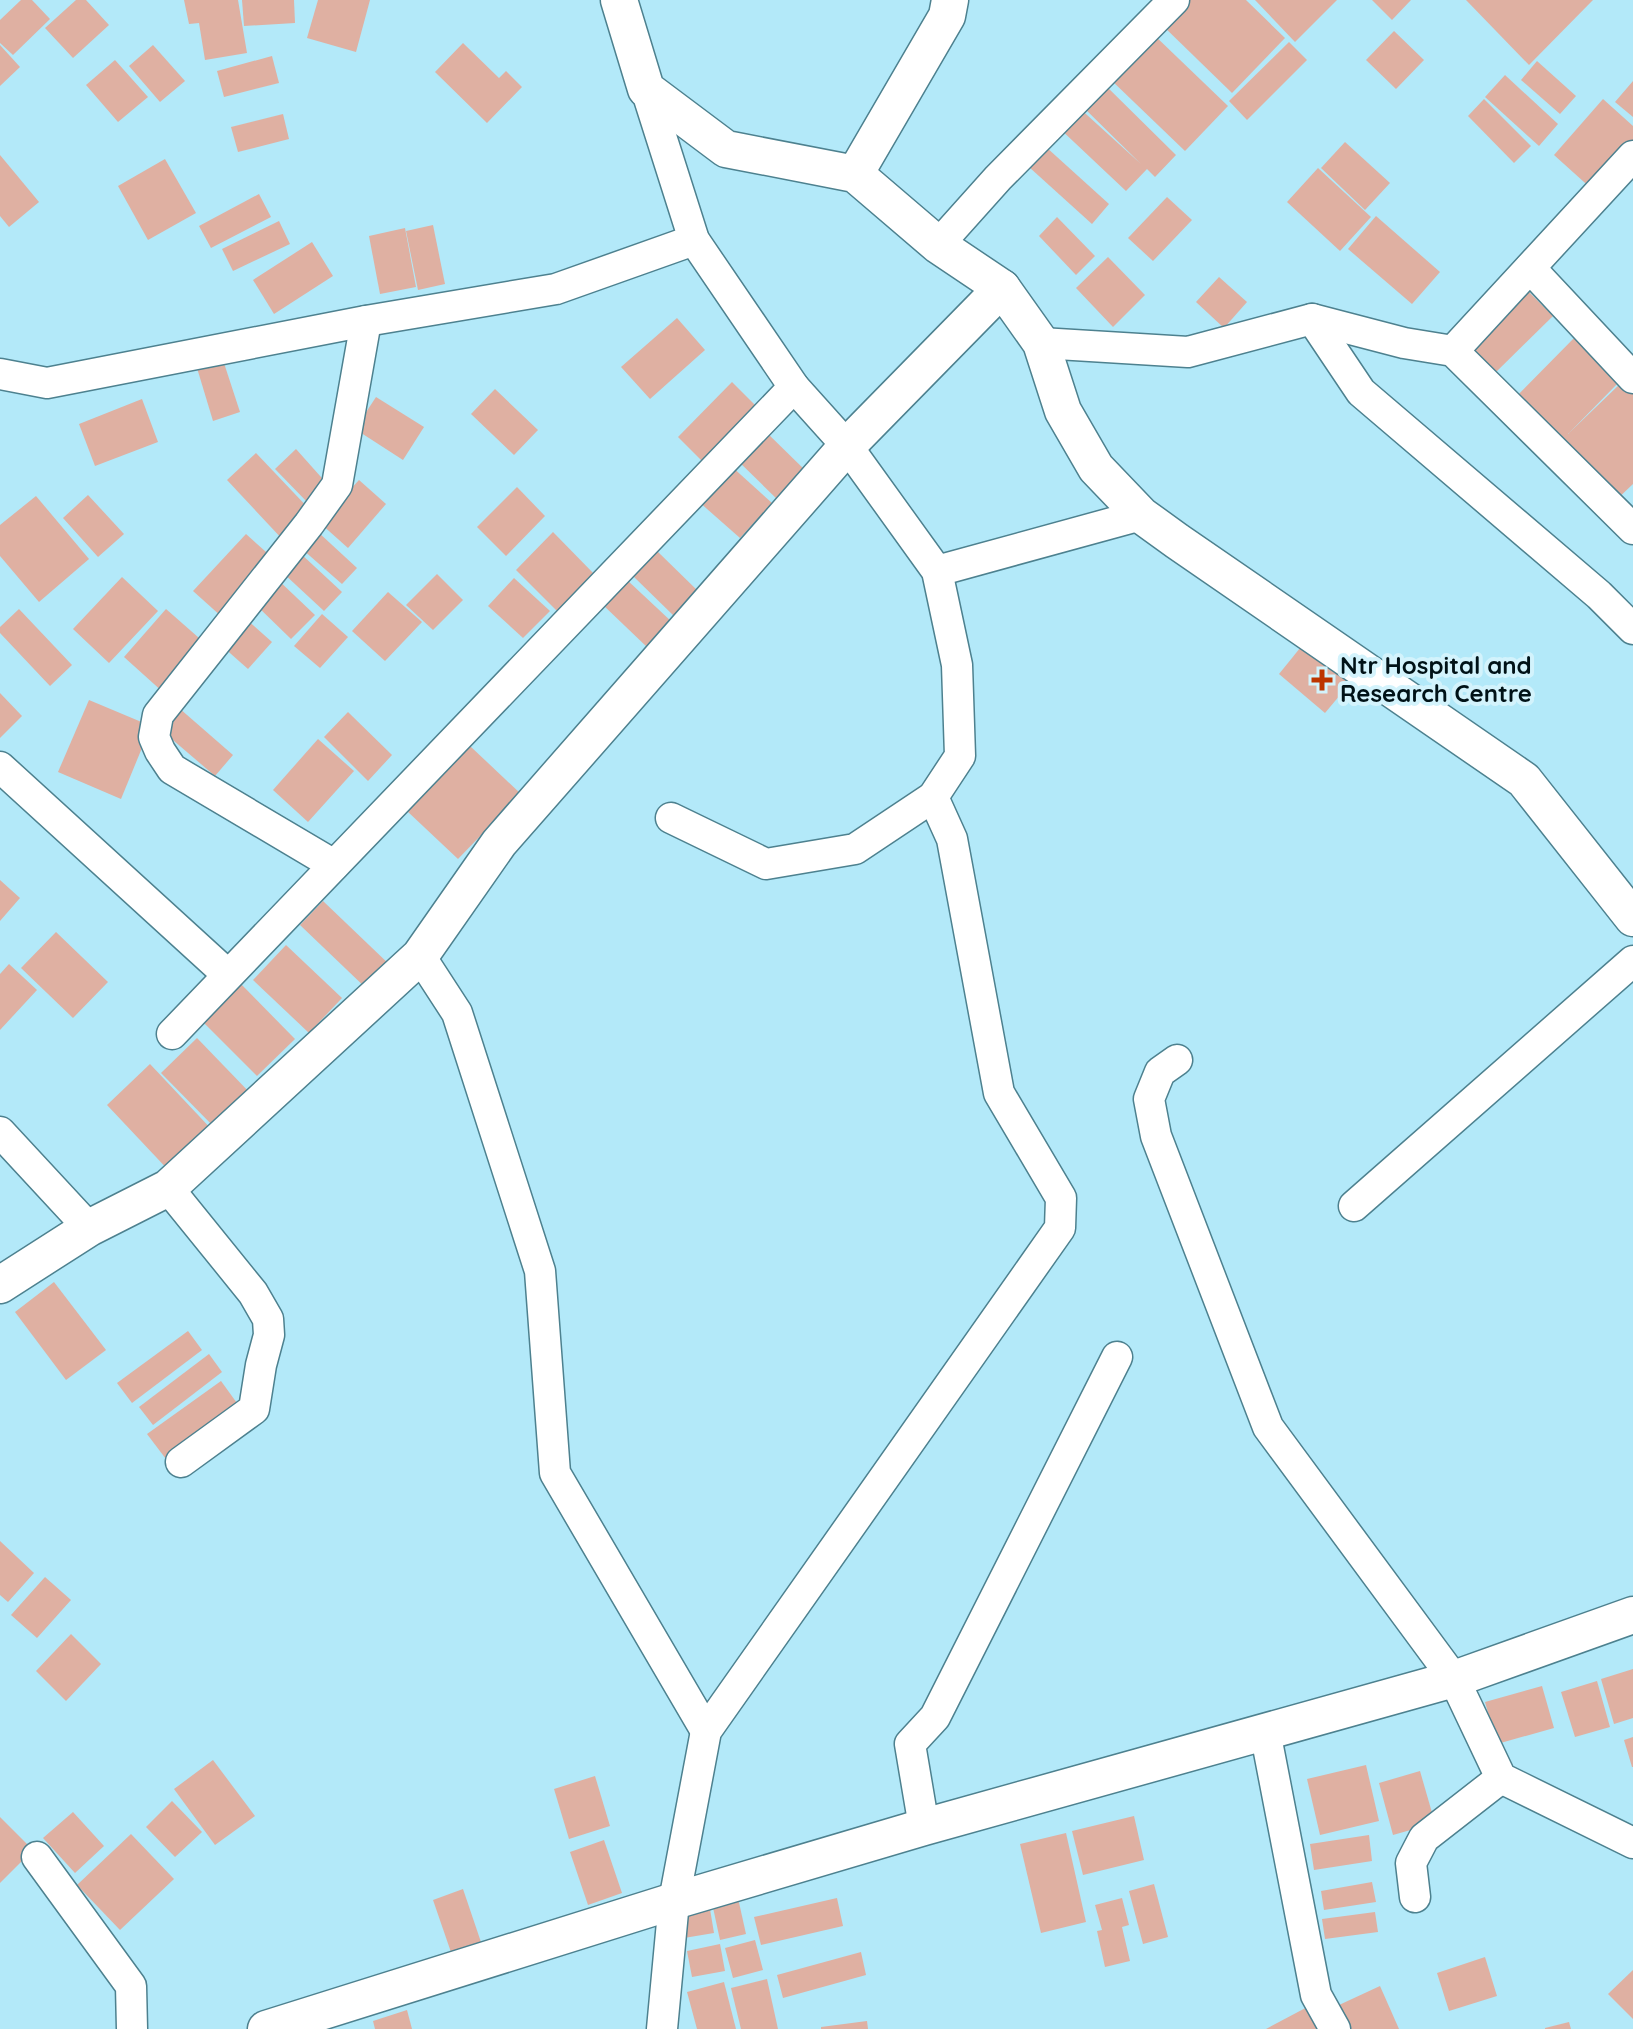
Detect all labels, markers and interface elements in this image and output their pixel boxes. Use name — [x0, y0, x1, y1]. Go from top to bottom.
place label: Ntr Hospital and Research Centre — [1340, 650, 1532, 708]
marker: Ntr Hospital and Research Centre — [1311, 669, 1333, 691]

